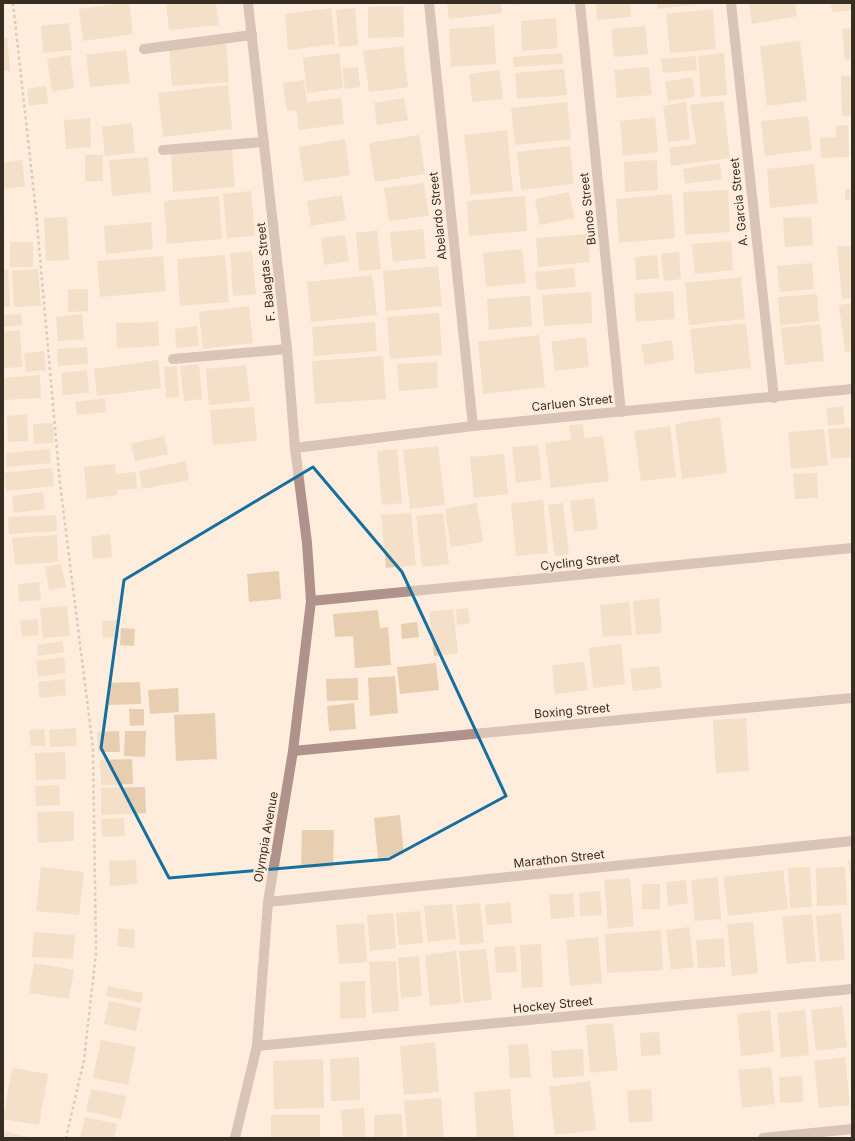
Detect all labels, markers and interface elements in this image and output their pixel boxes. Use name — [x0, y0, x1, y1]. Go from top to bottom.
street label: A. Garcia Street — [726, 157, 751, 247]
street label: Abelardo Street — [425, 171, 450, 261]
street label: Bunos Street — [576, 172, 599, 246]
street label: F. Balagtas Street — [253, 222, 278, 322]
street label: Carluen Street — [531, 391, 613, 414]
street label: Cycling Street — [540, 550, 620, 573]
street label: Boxing Street — [533, 700, 610, 721]
street label: Olympia Avenue — [250, 790, 281, 883]
street label: Marathon Street — [513, 846, 605, 871]
street label: Hockey Street — [512, 993, 594, 1016]

